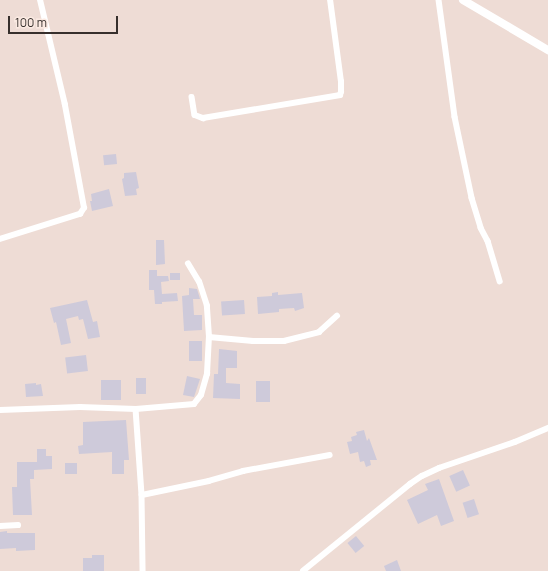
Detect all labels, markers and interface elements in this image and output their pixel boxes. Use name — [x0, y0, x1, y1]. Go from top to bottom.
scale bar — [10, 8, 120, 34]
text: 100 m — [15, 14, 47, 31]

